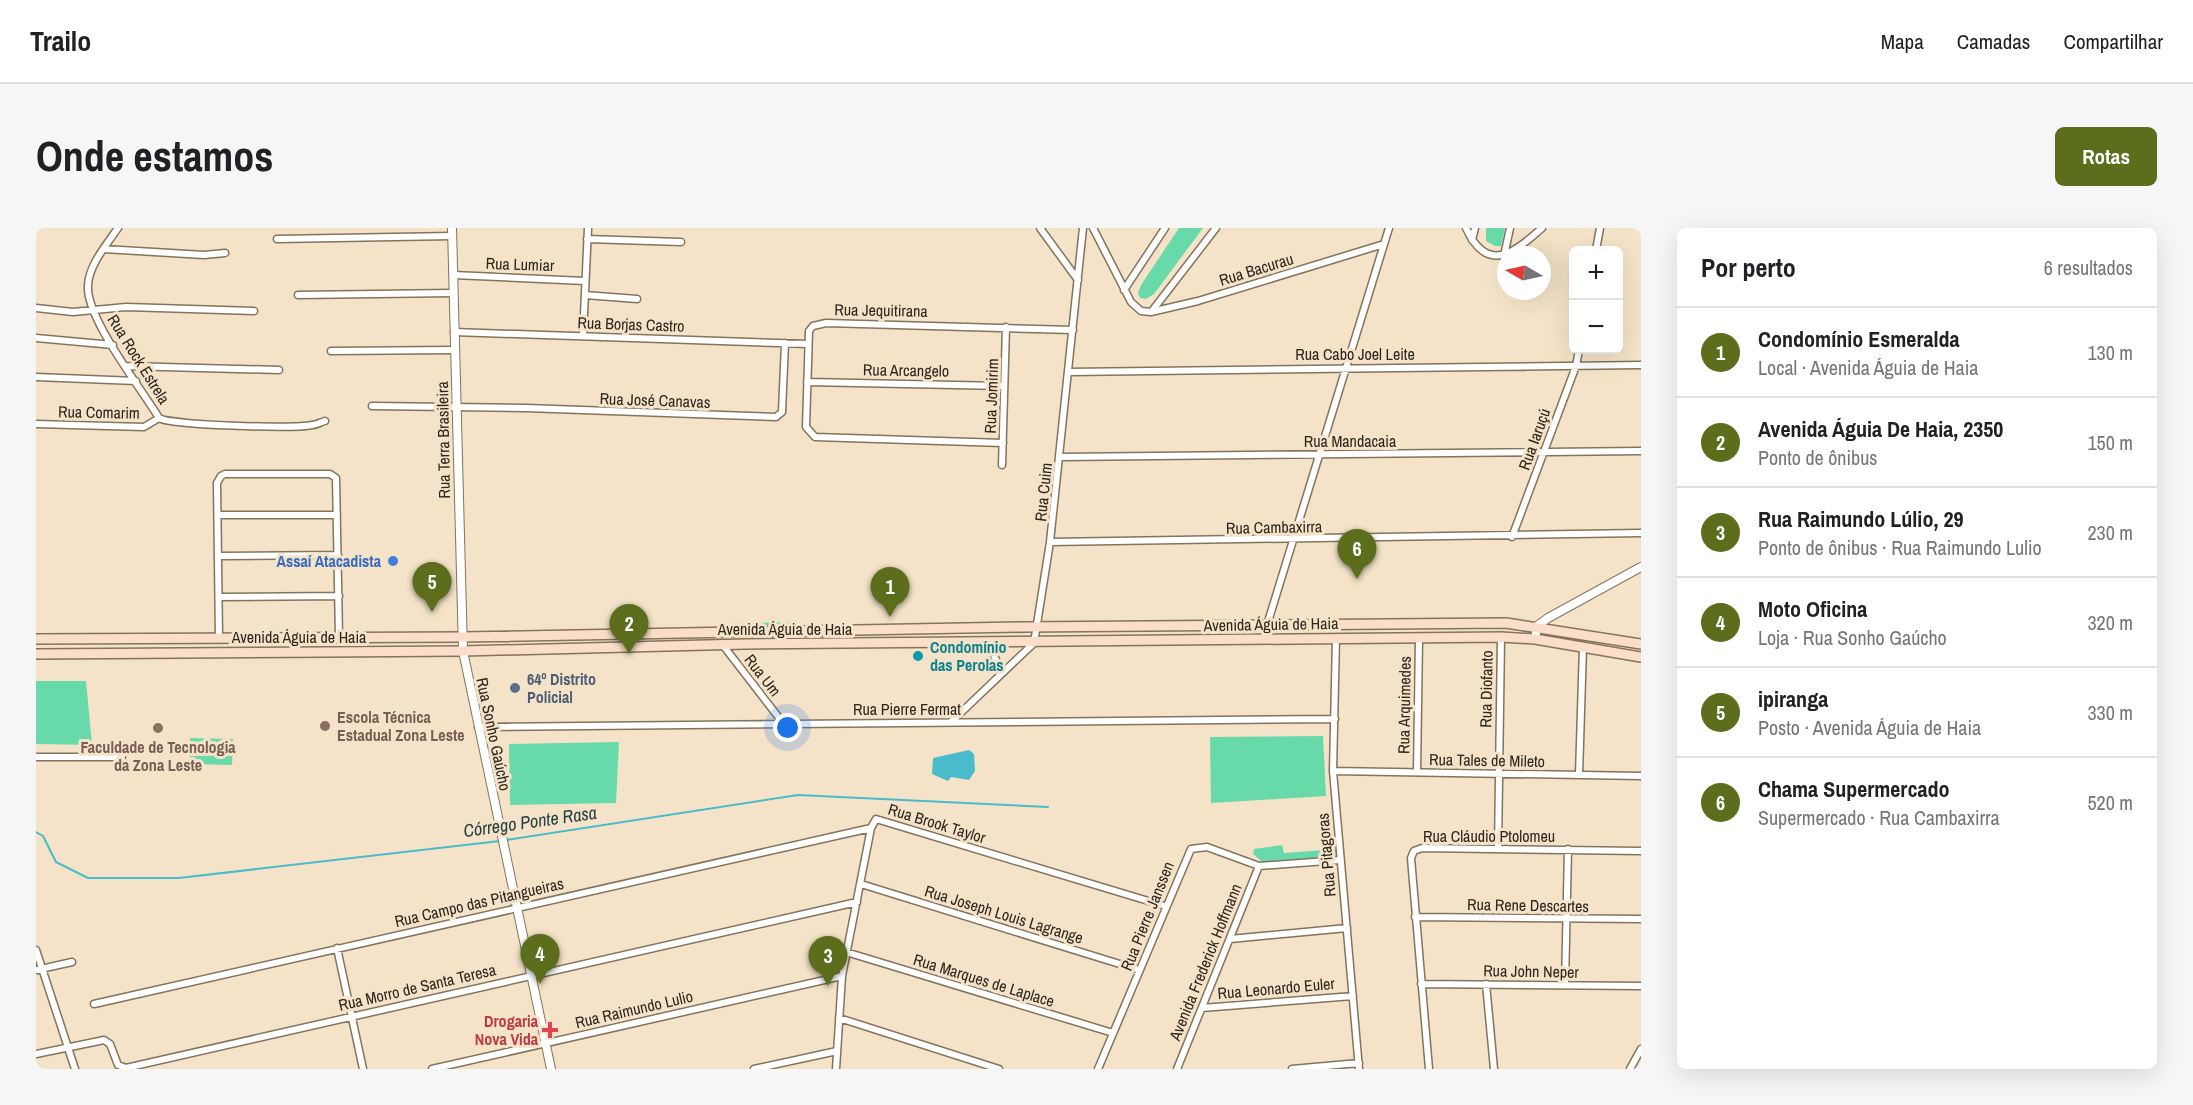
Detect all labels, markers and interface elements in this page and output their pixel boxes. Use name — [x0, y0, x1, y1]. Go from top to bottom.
text: Trailo — [30, 22, 91, 60]
text: Mapa — [1881, 27, 1924, 56]
text: Camadas — [1957, 27, 2030, 56]
text: Compartilhar — [2063, 27, 2163, 56]
button: Rotas — [2055, 127, 2157, 186]
text: Onde estamos — [36, 128, 273, 184]
north arrow — [1497, 246, 1551, 300]
map controls — [1569, 246, 1623, 354]
button: + — [1569, 246, 1623, 300]
street label: Rua Bacurau — [1216, 247, 1296, 291]
text: Por perto — [1701, 250, 1796, 285]
street label: Rua Lumiar — [485, 252, 555, 276]
text: 6 resultados — [2044, 254, 2133, 281]
street label: Rua Jequitirana — [834, 298, 929, 322]
button: − — [1569, 300, 1623, 354]
street label: Rua Rock Estrela — [103, 310, 176, 409]
street label: Rua Borjas Castro — [577, 311, 685, 337]
text: Condomínio Esmeralda — [1758, 324, 1960, 354]
text: 1 — [1716, 339, 1725, 366]
text: 130 m — [2087, 339, 2133, 366]
street label: Rua Cabo Joel Leite — [1295, 343, 1415, 365]
text: Local · Avenida Águia de Haia — [1758, 354, 1978, 381]
street label: Rua Arcangelo — [863, 358, 949, 382]
street label: Rua Jomirim — [979, 358, 1003, 434]
street label: Rua Terra Brasileira — [431, 381, 455, 499]
street label: Rua José Canavas — [599, 387, 711, 413]
street label: Rua Comarim — [58, 400, 140, 424]
street label: Rua Iaruçú — [1513, 405, 1555, 473]
text: Avenida Águia De Haia, 2350 — [1758, 414, 2003, 444]
text: 2 — [1716, 429, 1725, 456]
text: 150 m — [2087, 429, 2133, 456]
street label: Rua Mandacaia — [1304, 430, 1397, 452]
text: Ponto de ônibus — [1758, 444, 1877, 471]
street label: Rua Cuim — [1029, 461, 1057, 523]
text: Rua Raimundo Lúlio, 29 — [1758, 504, 1964, 534]
street label: Rua Cambaxirra — [1226, 515, 1323, 539]
text: 3 — [1716, 519, 1725, 546]
text: 230 m — [2087, 519, 2133, 546]
pin: 6 — [1338, 530, 1376, 579]
text: Ponto de ônibus · Rua Raimundo Lulio — [1758, 534, 2042, 561]
place label: Assaí Atacadista — [276, 550, 382, 572]
marker: Assaí Atacadista — [386, 554, 400, 568]
pin: 5 — [412, 562, 452, 612]
pin: 1 — [870, 568, 910, 617]
text: Moto Oficina — [1758, 594, 1867, 624]
pin: 2 — [610, 604, 648, 654]
text: 4 — [1716, 609, 1725, 636]
text: 320 m — [2087, 609, 2133, 636]
street label: Avenida Águia de Haia — [1202, 612, 1339, 636]
street label: Avenida Águia de Haia — [717, 618, 853, 640]
text: Loja · Rua Sonho Gaúcho — [1758, 624, 1947, 651]
street label: Avenida Águia de Haia — [231, 626, 367, 648]
place label: Condomínio das Perolas — [930, 636, 1007, 676]
street label: Rua Um — [740, 649, 786, 701]
marker: Condomínio das Perolas — [911, 649, 925, 663]
street label: Rua Diofanto — [1474, 650, 1498, 728]
street label: Rua Arquimedes — [1392, 656, 1416, 754]
place label: 64º Distrito Policial — [527, 668, 596, 708]
street label: Rua Sonho Gaúcho — [471, 675, 517, 793]
marker: 64º Distrito Policial — [508, 681, 522, 695]
text: ipiranga — [1758, 684, 1828, 714]
street label: Rua Pierre Fermat — [853, 698, 961, 720]
text: 5 — [1716, 699, 1725, 726]
text: 330 m — [2087, 699, 2133, 726]
place label: Escola Técnica Estadual Zona Leste — [337, 706, 465, 746]
your location — [773, 713, 802, 742]
text: Posto · Avenida Águia de Haia — [1758, 714, 1981, 741]
marker: Escola Técnica Estadual Zona Leste — [318, 719, 332, 733]
marker: Faculdade de Tecnologia da Zona Leste — [151, 721, 165, 735]
place label: Faculdade de Tecnologia da Zona Leste — [80, 736, 236, 776]
street label: Rua Tales de Mileto — [1429, 748, 1545, 772]
text: Chama Supermercado — [1758, 774, 1950, 804]
text: 6 — [1716, 789, 1725, 816]
text: 520 m — [2087, 789, 2133, 816]
street label: Rua Brook Taylor — [886, 798, 989, 848]
water label: Córrego Ponte Rasa — [462, 800, 598, 843]
text: Supermercado · Rua Cambaxirra — [1758, 804, 2000, 831]
street label: Rua Pitagoras — [1311, 812, 1341, 898]
street label: Rua Cláudio Ptolomeu — [1423, 825, 1555, 847]
street label: Rua Pierre Janssen — [1115, 858, 1179, 974]
street label: Rua Campo das Pitangueiras — [392, 872, 566, 932]
street label: Rua Joseph Louis Lagrange — [922, 879, 1086, 949]
street label: Avenida Frederick Hoffmann — [1163, 880, 1247, 1045]
street label: Rua Rene Descartes — [1467, 893, 1589, 917]
pin: 4 — [520, 934, 560, 984]
pin: 3 — [808, 936, 848, 986]
street label: Rua Marques de Laplace — [911, 948, 1057, 1012]
street label: Rua Morro de Santa Teresa — [336, 958, 499, 1016]
street label: Rua John Neper — [1483, 959, 1580, 983]
street label: Rua Leonardo Euler — [1217, 972, 1336, 1004]
street label: Rua Raimundo Lulio — [573, 985, 695, 1033]
place label: Drogaria Nova Vida — [475, 1010, 539, 1050]
marker: Drogaria Nova Vida — [543, 1023, 557, 1037]

